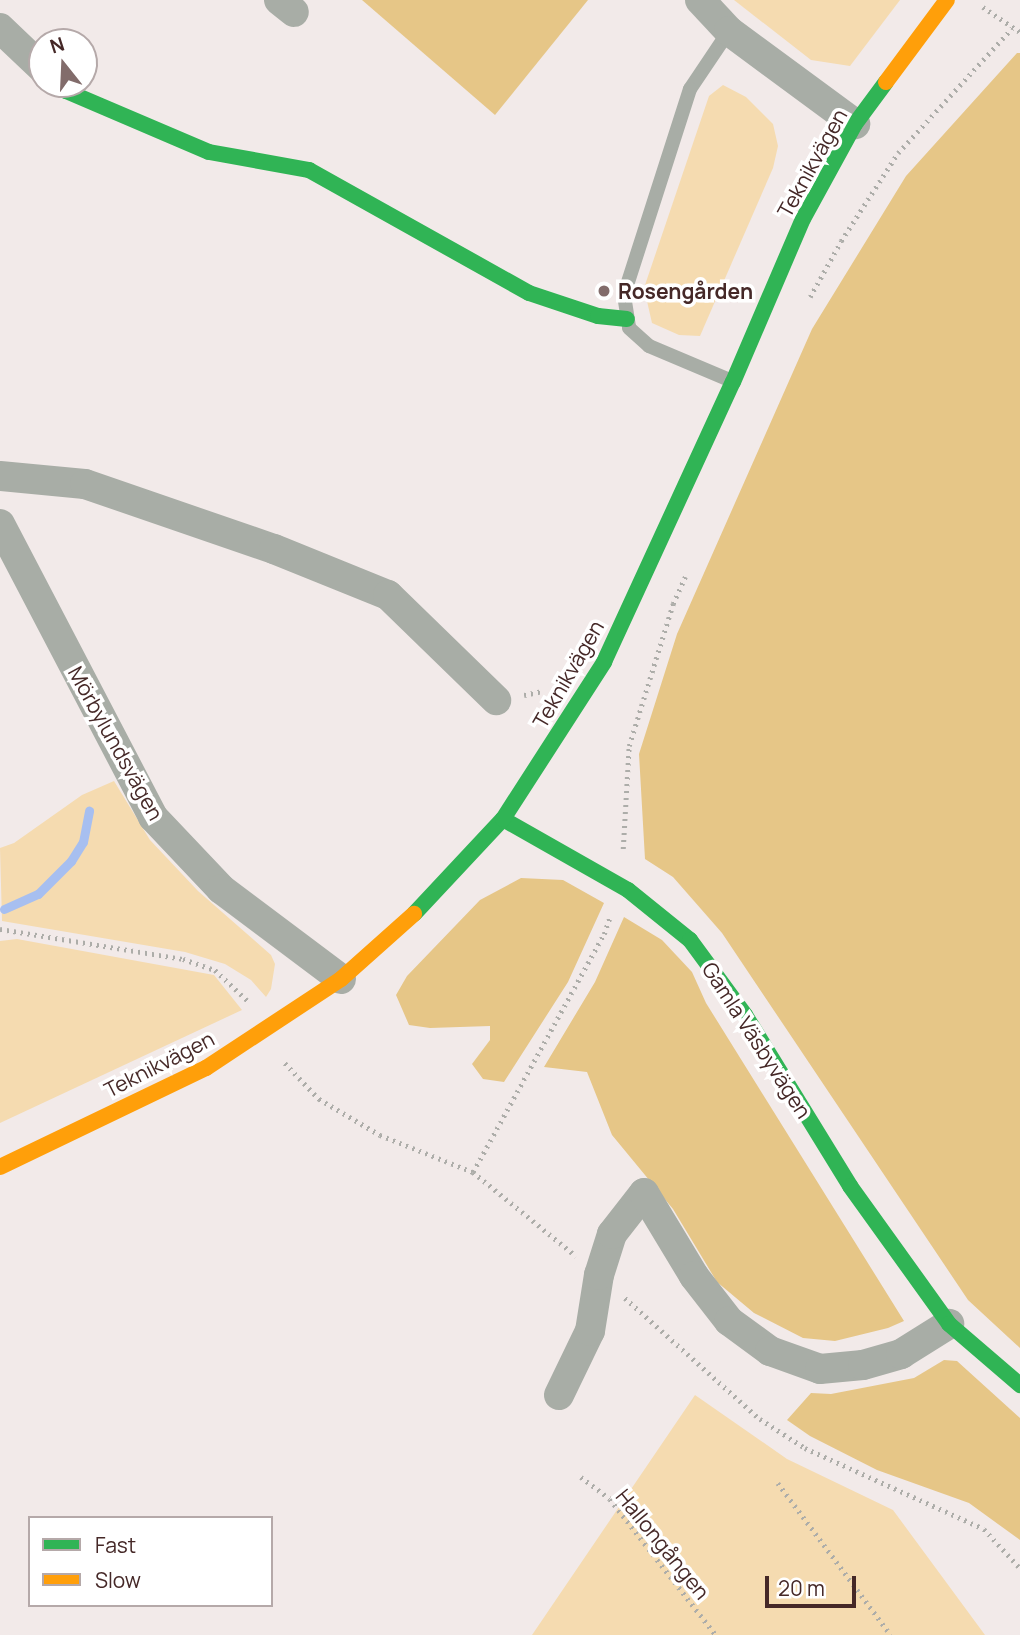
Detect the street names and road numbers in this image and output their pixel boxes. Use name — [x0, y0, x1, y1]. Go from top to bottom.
street label: Teknikvägen — [772, 104, 852, 222]
street label: Teknikvägen — [527, 616, 609, 732]
street label: Mörbylundsvägen — [63, 662, 169, 824]
street label: Gamla Väsbyvägen — [697, 957, 817, 1123]
street label: Teknikvägen — [100, 1026, 218, 1102]
street label: Hallongången — [611, 1484, 715, 1604]

